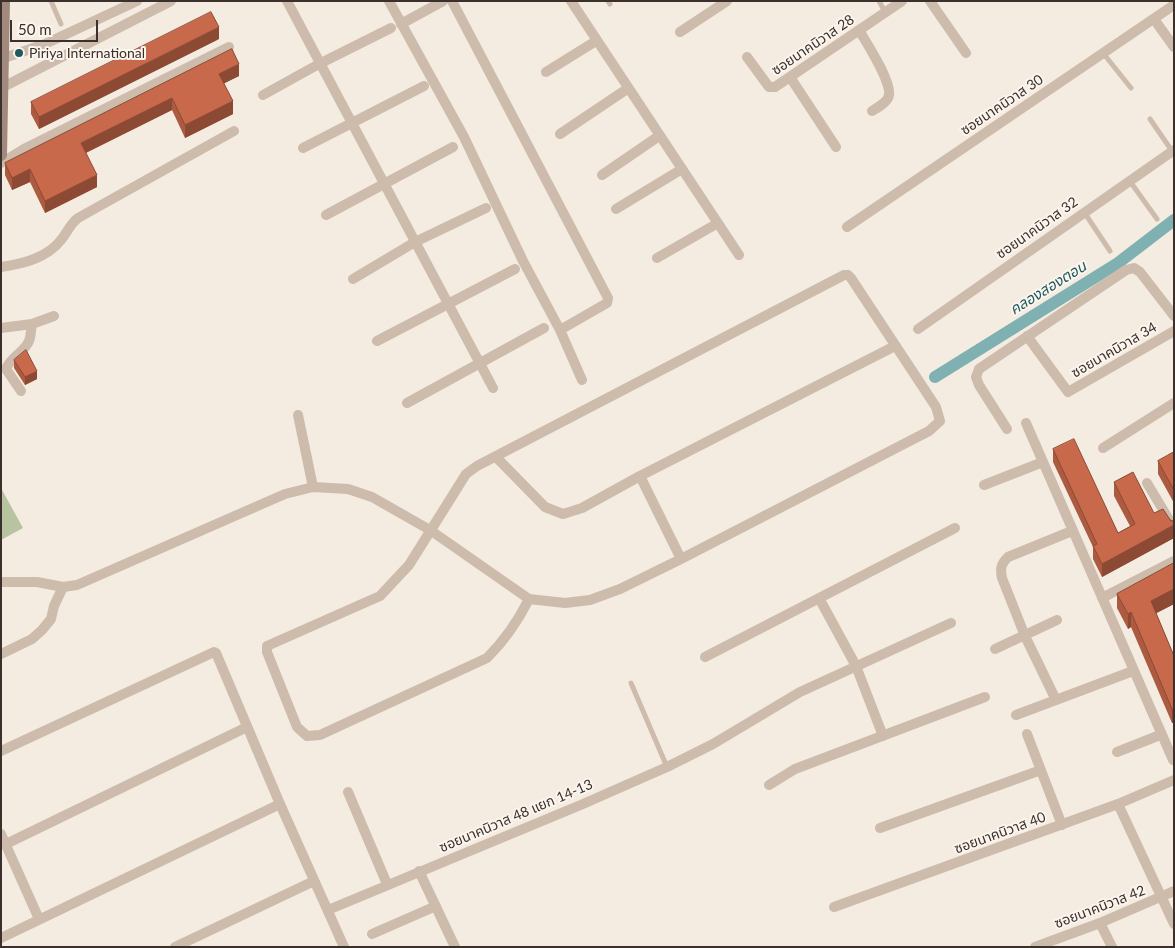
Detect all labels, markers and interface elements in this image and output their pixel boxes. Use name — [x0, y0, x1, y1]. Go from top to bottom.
scale bar — [12, 10, 100, 42]
street label: ซอยนาคนิวาส 28 — [769, 11, 857, 79]
text: 50 m — [18, 20, 52, 38]
place label: Piriya International — [29, 45, 145, 61]
marker: Piriya International — [13, 47, 25, 59]
street label: ซอยนาคนิวาส 30 — [958, 71, 1046, 139]
street label: ซอยนาคนิวาส 32 — [993, 194, 1081, 262]
water label: คลองสองตอน — [1006, 257, 1090, 319]
street label: ซอยนาคนิวาส 34 — [1068, 319, 1160, 381]
street label: ซอยนาคนิวาส 48 แยก 14-13 — [437, 776, 595, 856]
street label: ซอยนาคนิวาส 40 — [952, 809, 1048, 857]
street label: ซอยนาคนิวาส 42 — [1052, 882, 1148, 932]

